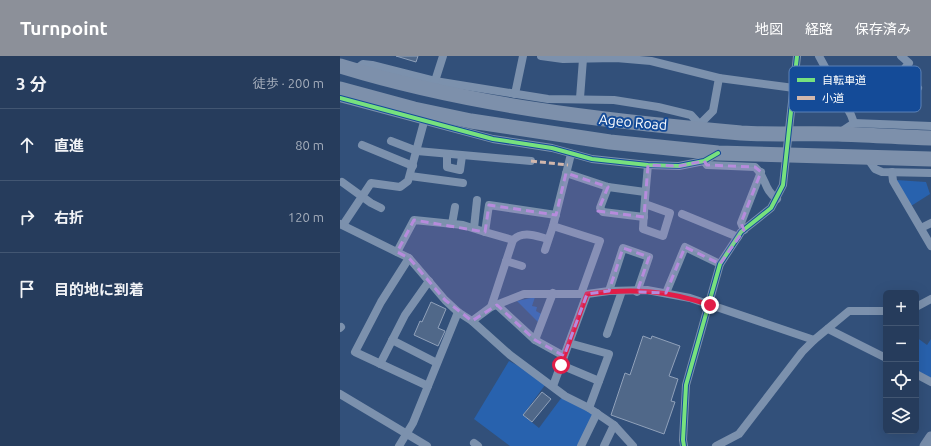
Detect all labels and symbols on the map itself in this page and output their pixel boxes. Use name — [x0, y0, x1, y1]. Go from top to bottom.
legend — [789, 66, 921, 112]
text: 自転車道 — [822, 74, 866, 86]
text: 小道 — [822, 92, 844, 104]
street label: Ageo Road — [598, 111, 668, 133]
route end — [701, 296, 719, 314]
route start — [552, 356, 570, 374]

